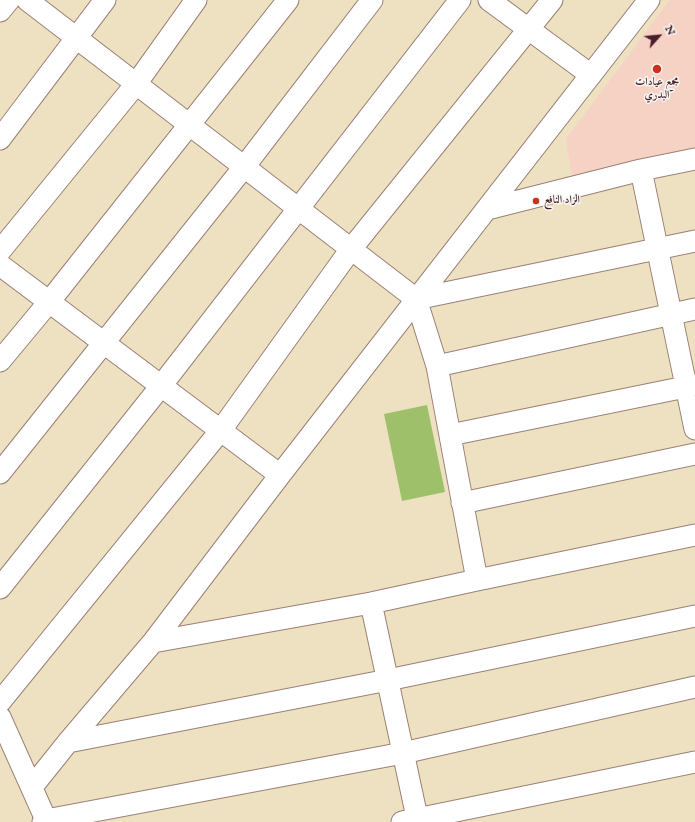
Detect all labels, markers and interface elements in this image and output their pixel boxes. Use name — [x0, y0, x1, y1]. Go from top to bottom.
north arrow — [639, 16, 679, 56]
text: N — [661, 23, 678, 38]
marker: مجمع عيادات البدري — [651, 63, 663, 75]
place label: مجمع عيادات البدري — [635, 76, 679, 102]
place label: الزاد النافع — [544, 194, 580, 208]
marker: الزاد النافع — [531, 196, 541, 206]

